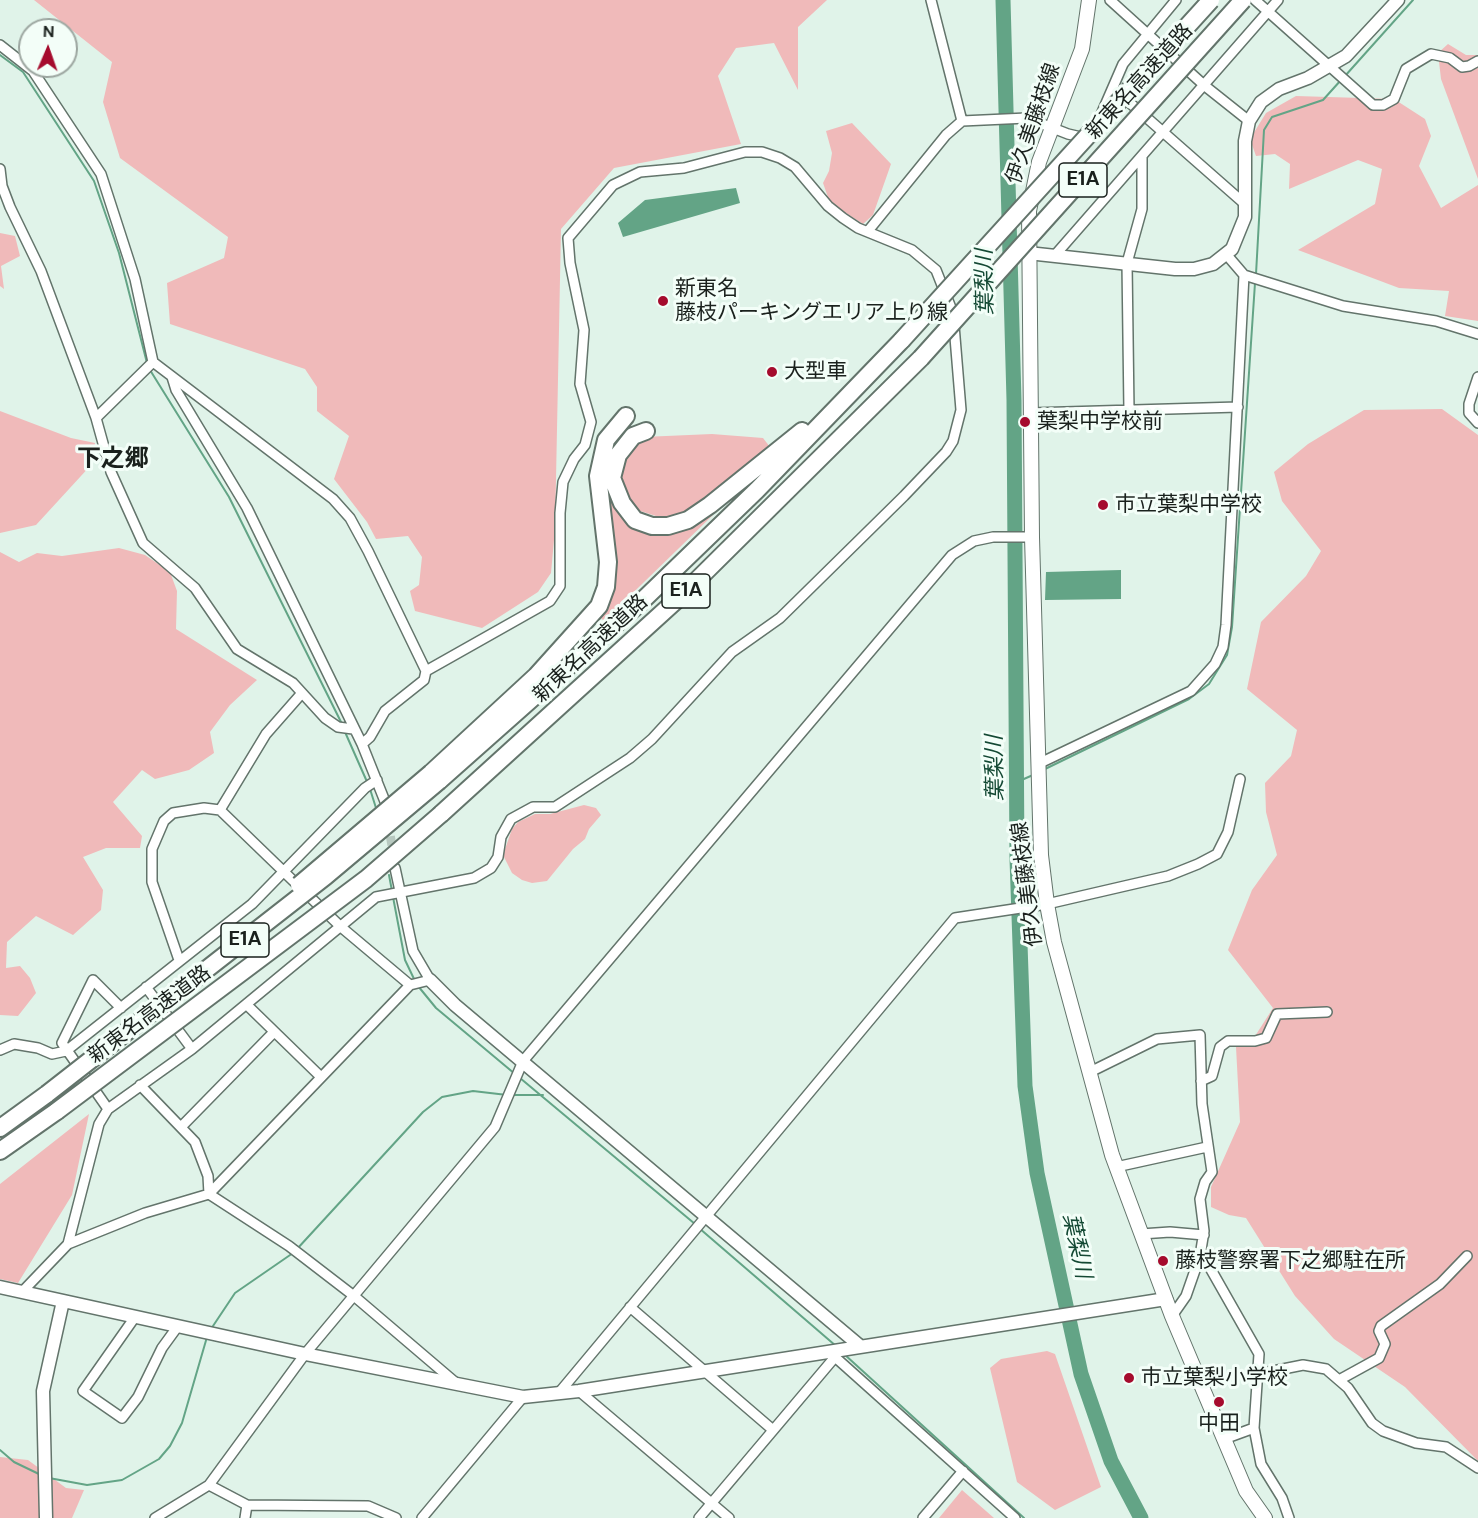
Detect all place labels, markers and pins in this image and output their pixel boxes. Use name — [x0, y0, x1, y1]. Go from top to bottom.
place label: 新東名 藤枝パーキングエリア上り線 — [675, 276, 948, 326]
marker: 新東名 藤枝パーキングエリア上り線 — [656, 294, 670, 308]
place label: 大型車 — [784, 359, 847, 385]
marker: 大型車 — [765, 365, 779, 379]
place label: 葉梨中学校前 — [1037, 409, 1163, 435]
marker: 葉梨中学校前 — [1018, 415, 1032, 429]
place label: 市立葉梨中学校 — [1115, 492, 1262, 518]
marker: 市立葉梨中学校 — [1096, 498, 1110, 512]
place label: 藤枝警察署下之郷駐在所 — [1175, 1248, 1406, 1274]
marker: 藤枝警察署下之郷駐在所 — [1156, 1254, 1170, 1268]
place label: 市立葉梨小学校 — [1141, 1365, 1288, 1391]
marker: 市立葉梨小学校 — [1122, 1371, 1136, 1385]
marker: 中田 — [1212, 1395, 1226, 1409]
place label: 中田 — [1198, 1411, 1240, 1437]

